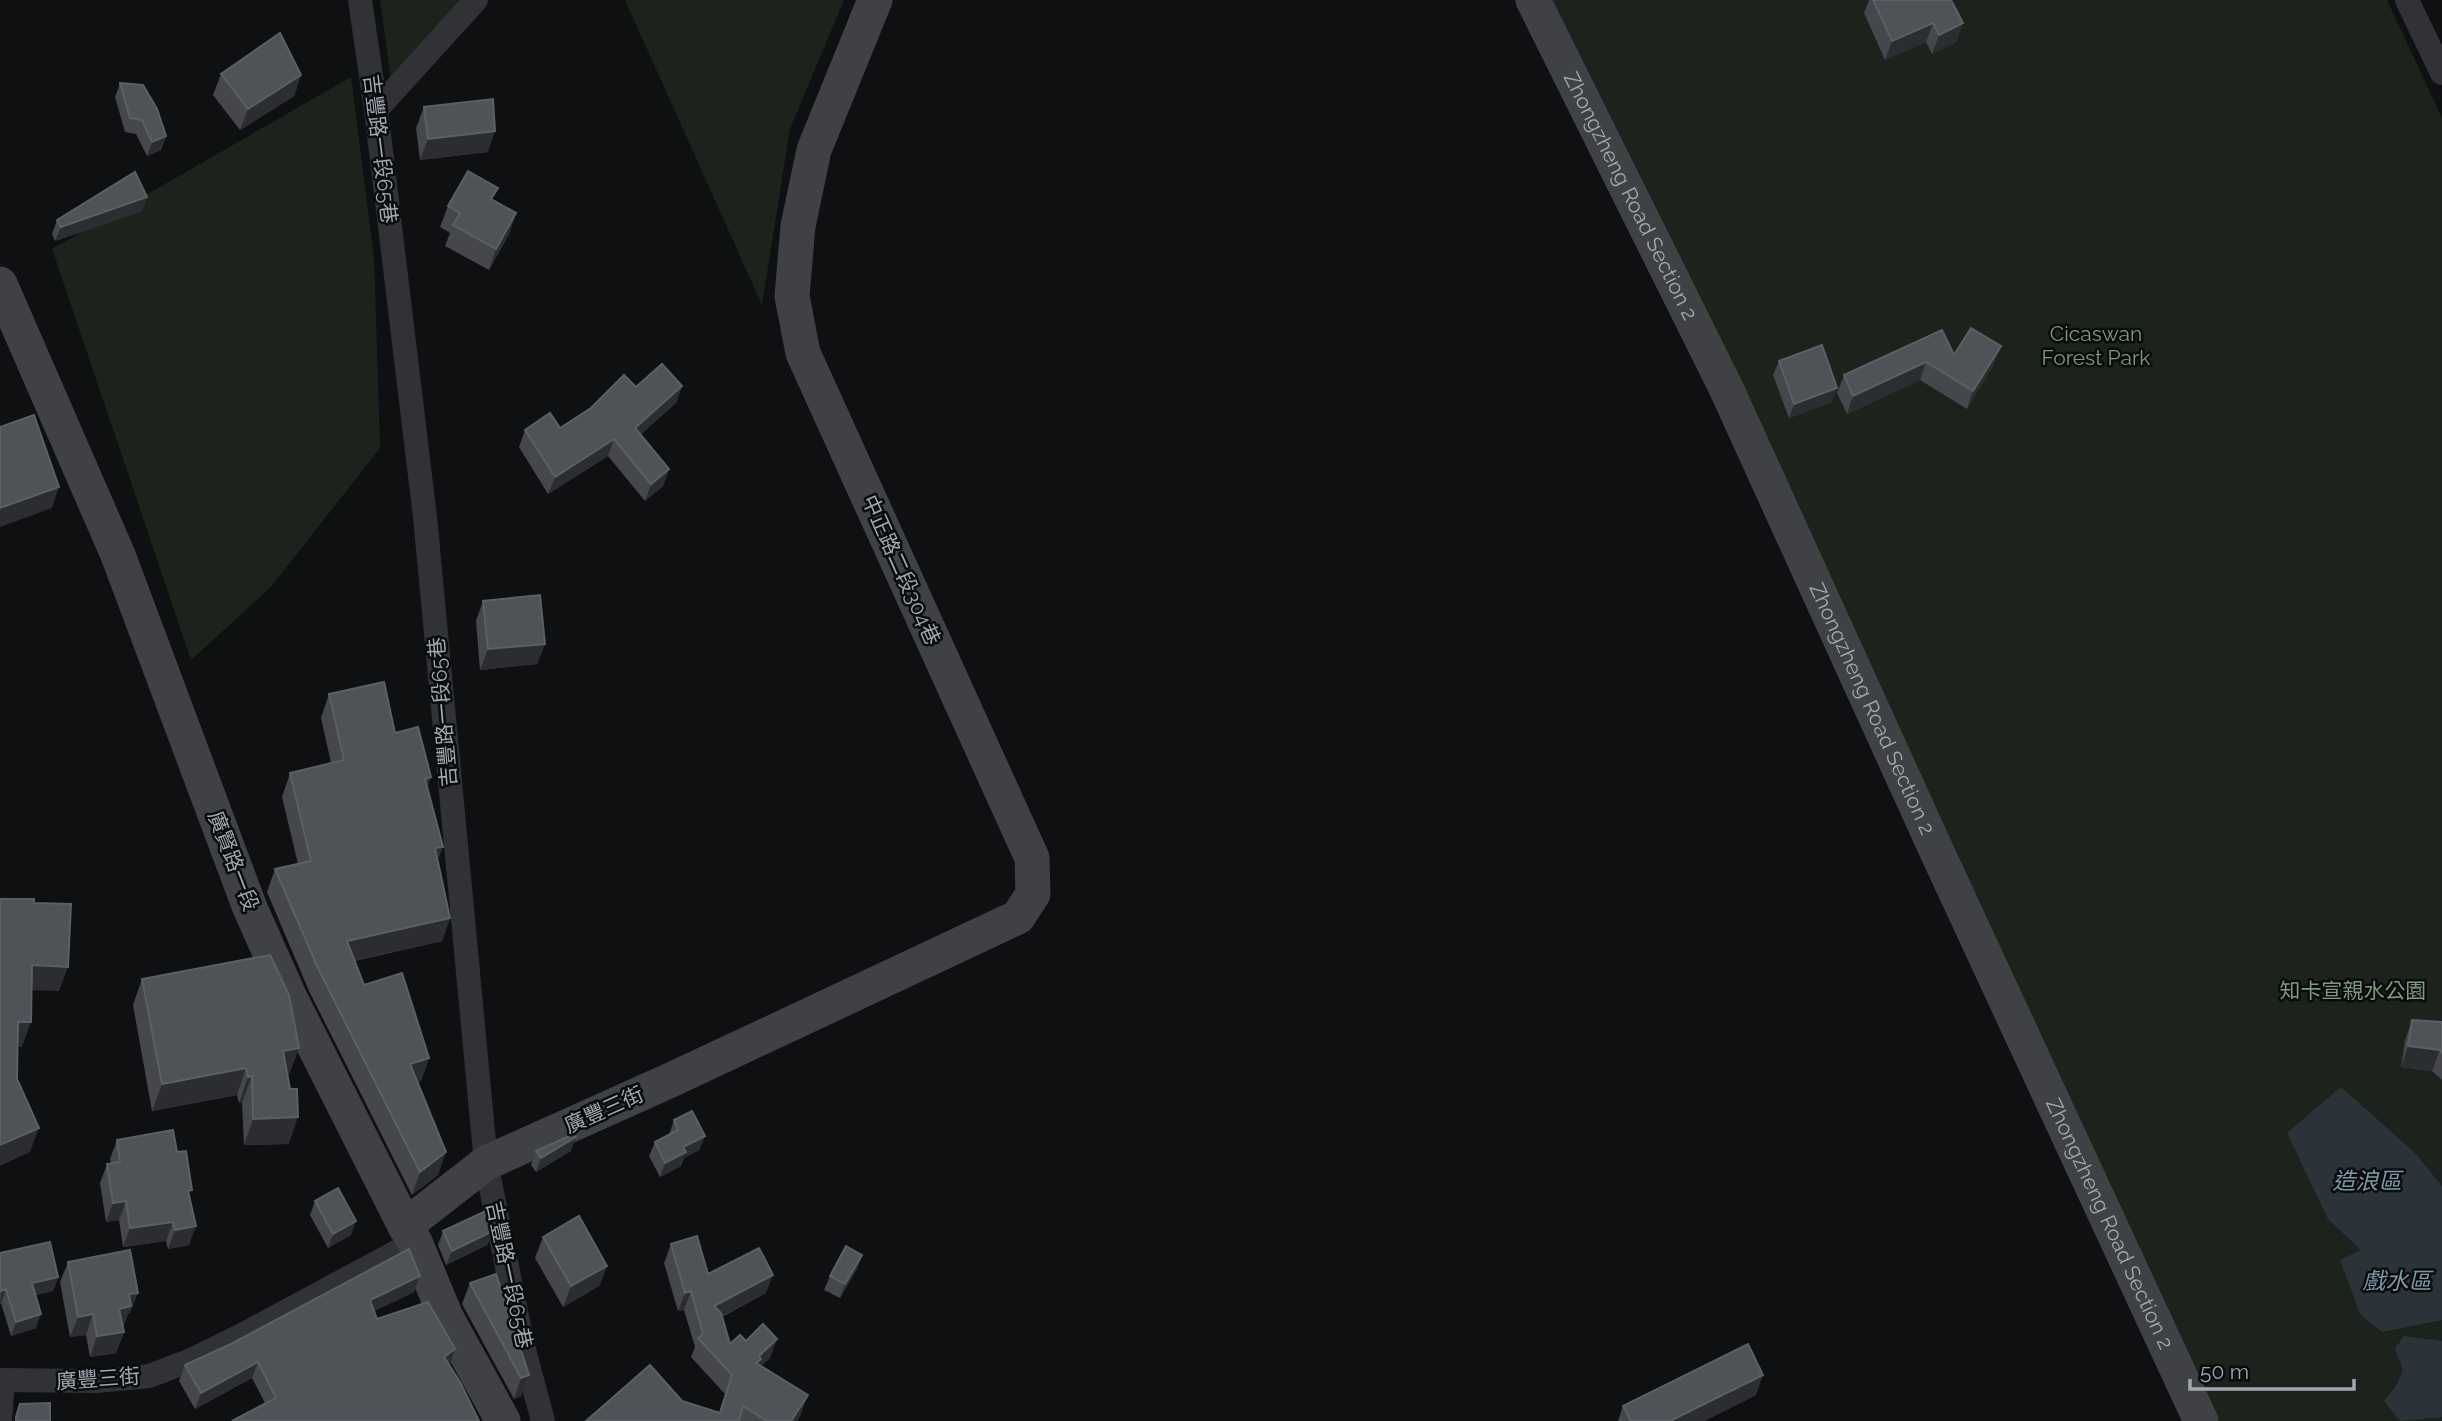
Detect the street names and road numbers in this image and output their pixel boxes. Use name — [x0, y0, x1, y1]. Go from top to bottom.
street label: Zhongzheng Road Section 2 — [1559, 68, 1703, 324]
street label: 吉豐路一段65巷 — [359, 73, 402, 225]
street label: 中正路二段304巷 — [857, 491, 946, 649]
street label: Zhongzheng Road Section 2 — [1804, 579, 1941, 839]
street label: 吉豐路一段65巷 — [424, 636, 461, 788]
street label: 廣賢路一段 — [203, 807, 264, 914]
street label: 廣豐三街 — [560, 1081, 647, 1138]
street label: Zhongzheng Road Section 2 — [2041, 1094, 2179, 1353]
street label: 吉豐路一段65巷 — [482, 1199, 537, 1351]
street label: 廣豐三街 — [55, 1363, 141, 1394]

